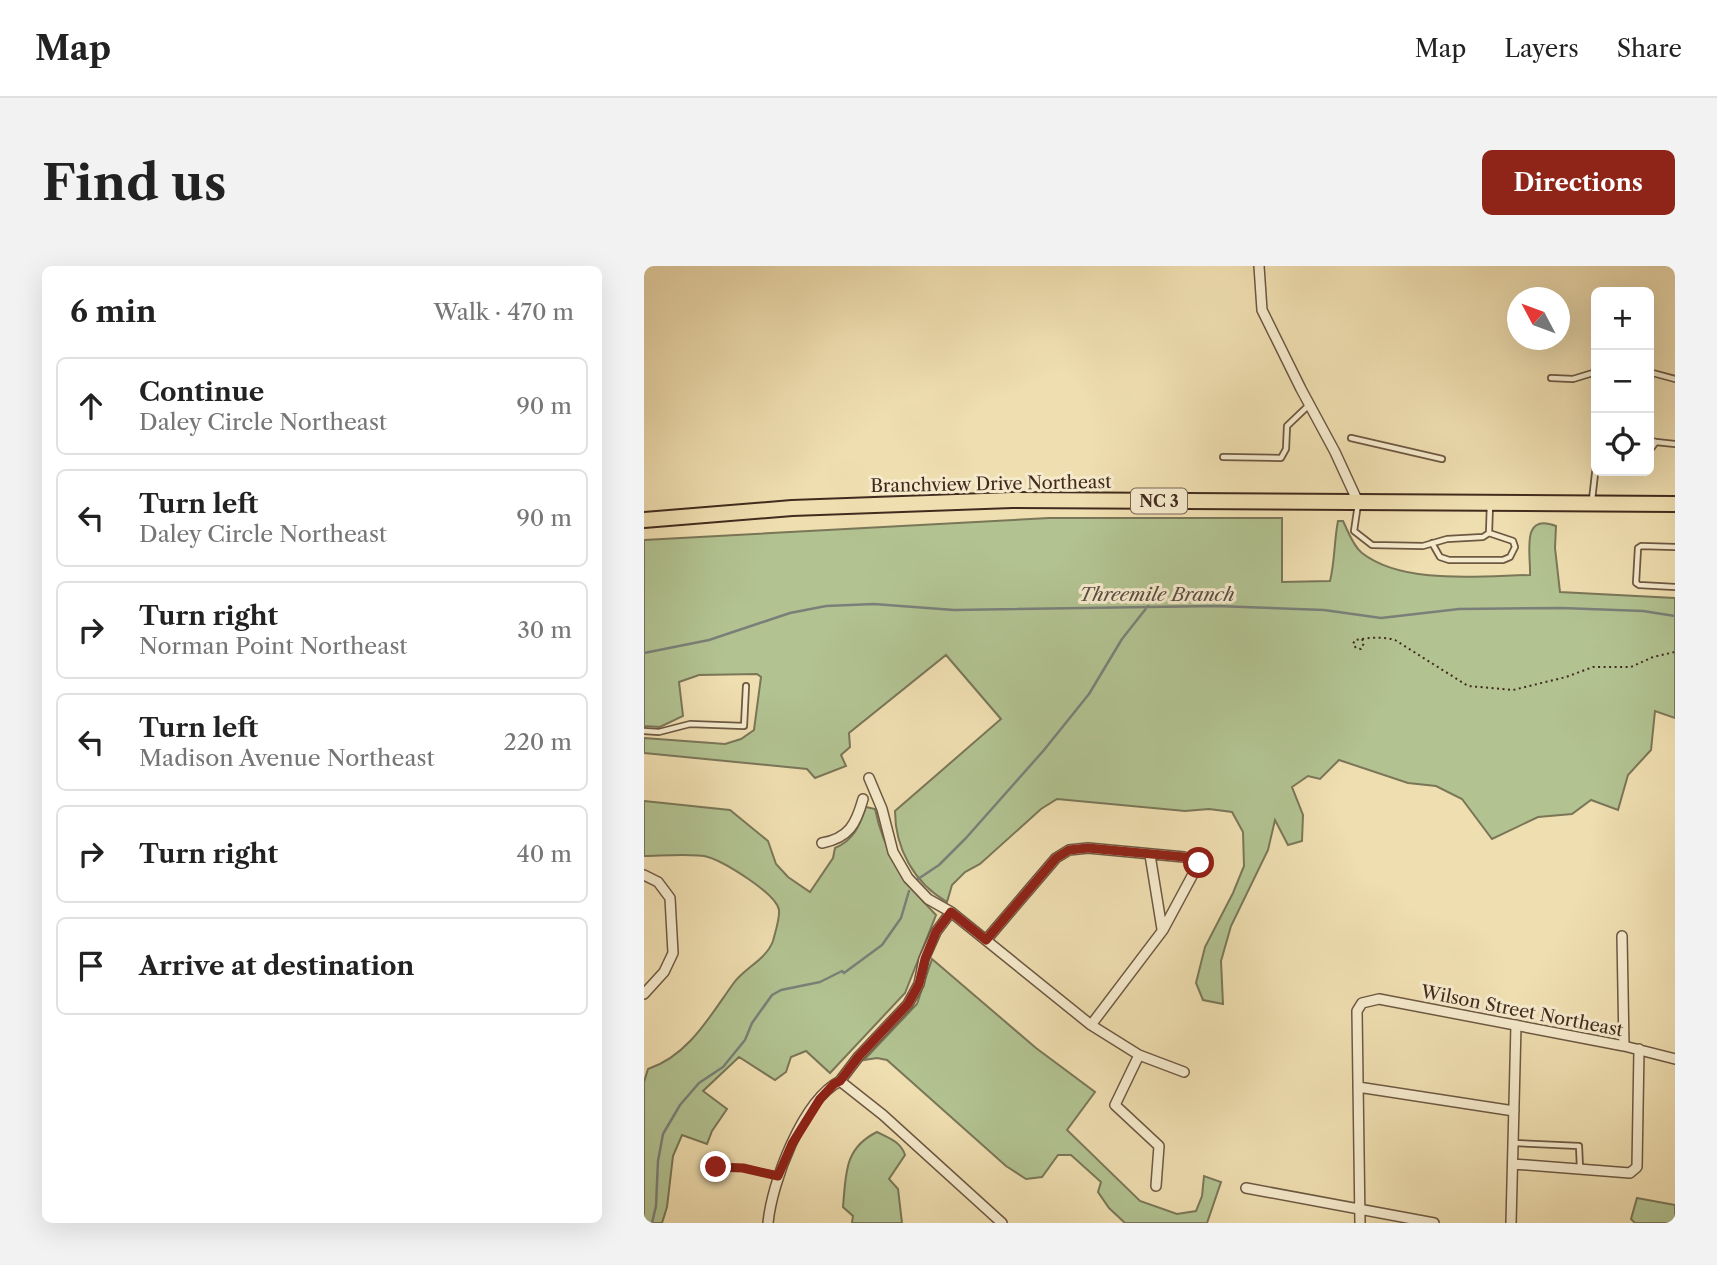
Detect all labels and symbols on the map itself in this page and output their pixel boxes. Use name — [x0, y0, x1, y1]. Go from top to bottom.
north arrow — [1507, 287, 1570, 350]
street label: Branchview Drive Northeast — [870, 471, 1112, 497]
road number: NC 3 — [1131, 488, 1187, 513]
water label: Threemile Branch — [1079, 583, 1235, 606]
route start — [1183, 847, 1214, 878]
street label: Wilson Street Northeast — [1418, 980, 1626, 1042]
route end — [700, 1151, 731, 1182]

